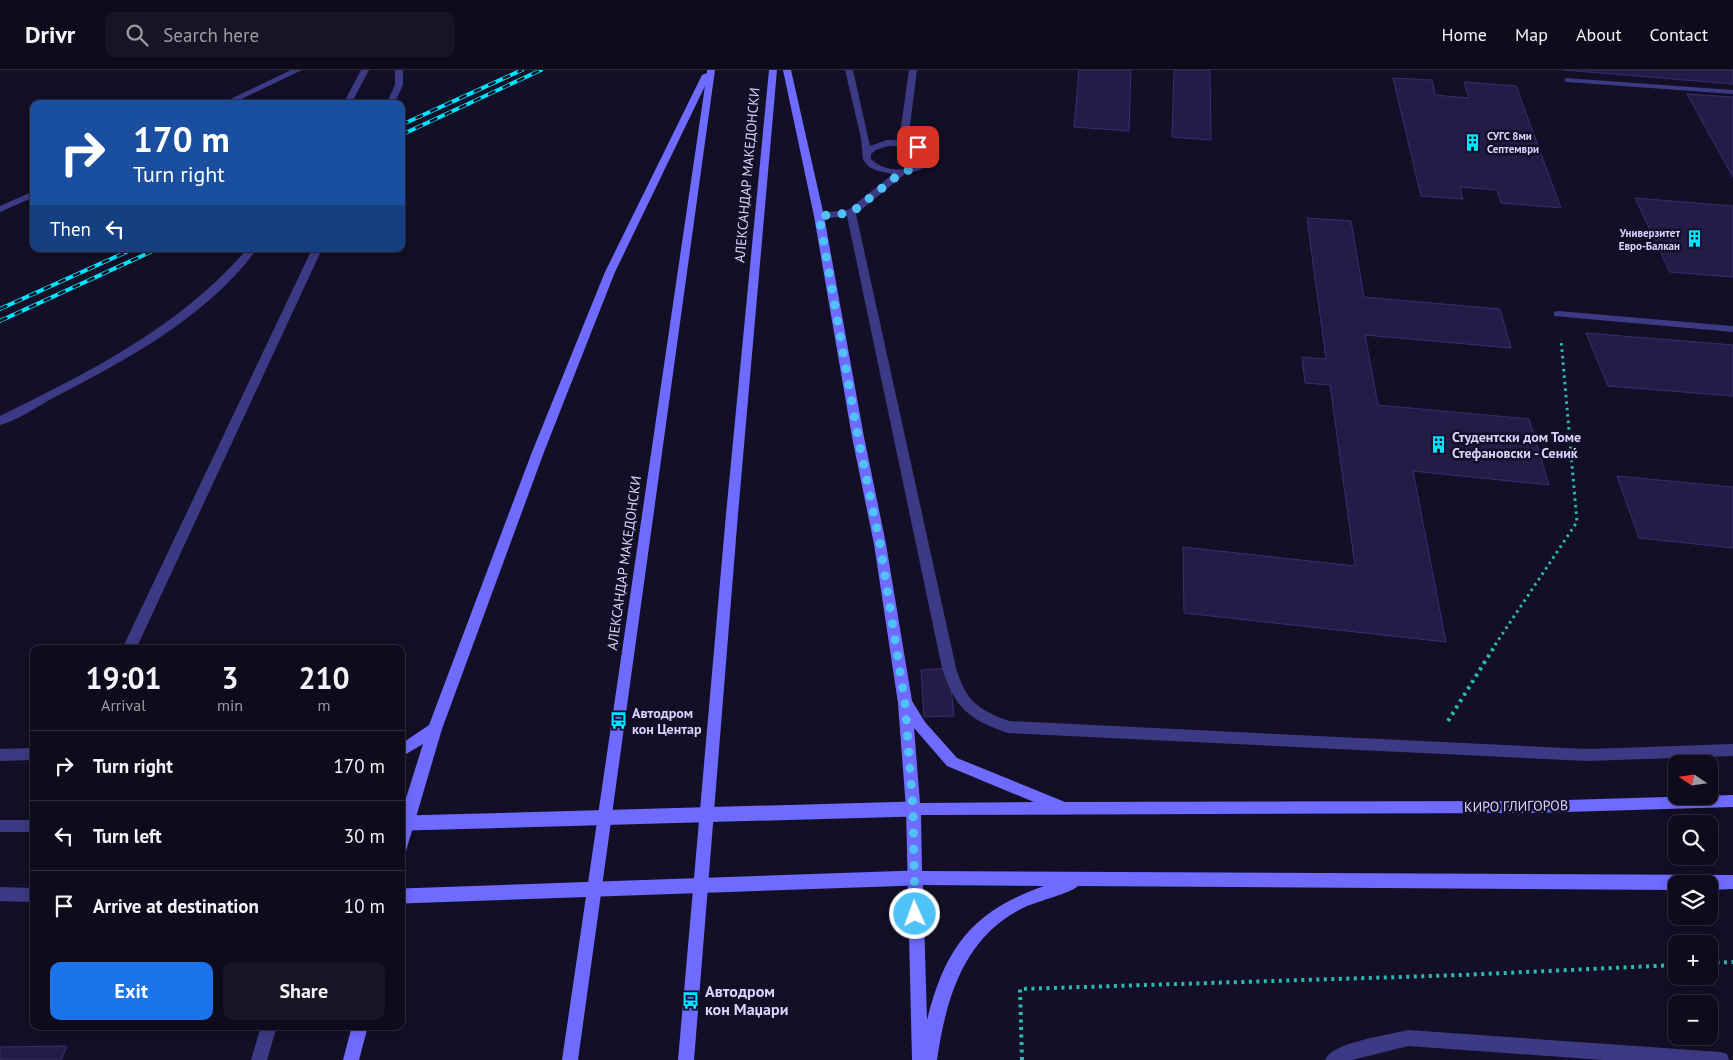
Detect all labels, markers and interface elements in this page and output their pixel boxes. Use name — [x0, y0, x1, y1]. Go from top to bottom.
search box — [105, 12, 455, 57]
text: Drivr — [25, 19, 75, 50]
icon: search — [123, 21, 151, 49]
text: Search here — [163, 23, 259, 47]
text: Home — [1441, 23, 1487, 46]
text: Map — [1515, 23, 1548, 46]
text: About — [1576, 23, 1622, 46]
text: Contact — [1650, 23, 1708, 46]
street label: АЛЕКСАНДАР МАКЕДОНСКИ — [730, 87, 764, 263]
text: 170 m — [133, 116, 230, 162]
icon: right — [50, 120, 115, 185]
pin — [897, 126, 939, 168]
place label: СУГС 8ми Септември — [1487, 129, 1539, 156]
building icon: СУГС 8ми Септември — [1463, 132, 1483, 152]
icon: arrive — [904, 133, 932, 161]
text: Turn right — [133, 160, 225, 188]
icon: left — [101, 215, 129, 243]
text: Then — [50, 217, 91, 241]
place label: Универзитет Евро-Балкан — [1619, 226, 1680, 253]
building icon: Универзитет Евро-Балкан — [1684, 229, 1704, 249]
place label: Студентски дом Томе Стефановски - Сениќ — [1452, 428, 1581, 462]
building icon: Студентски дом Томе Стефановски - Сениќ — [1428, 435, 1448, 455]
street label: АЛЕКСАНДАР МАКЕДОНСКИ — [603, 475, 645, 651]
text: 19:01 — [85, 658, 162, 697]
text: 3 — [222, 658, 239, 697]
text: 210 — [298, 658, 350, 697]
text: Arrival — [101, 695, 146, 715]
text: min — [217, 695, 243, 715]
text: m — [318, 695, 331, 715]
place label: Автодром кон Центар — [632, 704, 702, 738]
bus stop icon: Автодром кон Центар — [608, 711, 628, 731]
icon: right — [50, 752, 78, 780]
text: Turn right — [93, 754, 173, 778]
text: 170 m — [333, 754, 385, 778]
north arrow — [1668, 755, 1718, 805]
map controls — [1668, 755, 1718, 1045]
street label: КИРО ГЛИГОРОВ — [1464, 796, 1568, 816]
button: search — [1668, 815, 1718, 865]
icon: left — [50, 822, 78, 850]
text: Turn left — [93, 824, 162, 848]
text: 30 m — [344, 824, 385, 848]
button: layers — [1668, 875, 1718, 925]
position arrow — [888, 887, 940, 939]
icon: arrive — [50, 892, 78, 920]
text: Arrive at destination — [93, 894, 259, 918]
text: 10 m — [344, 894, 385, 918]
button: + — [1668, 935, 1718, 985]
button: Exit — [50, 962, 213, 1020]
button: Share — [223, 962, 385, 1020]
place label: Автодром кон Маџари — [705, 981, 788, 1019]
bus stop icon: Автодром кон Маџари — [681, 990, 701, 1010]
button: − — [1668, 995, 1718, 1045]

